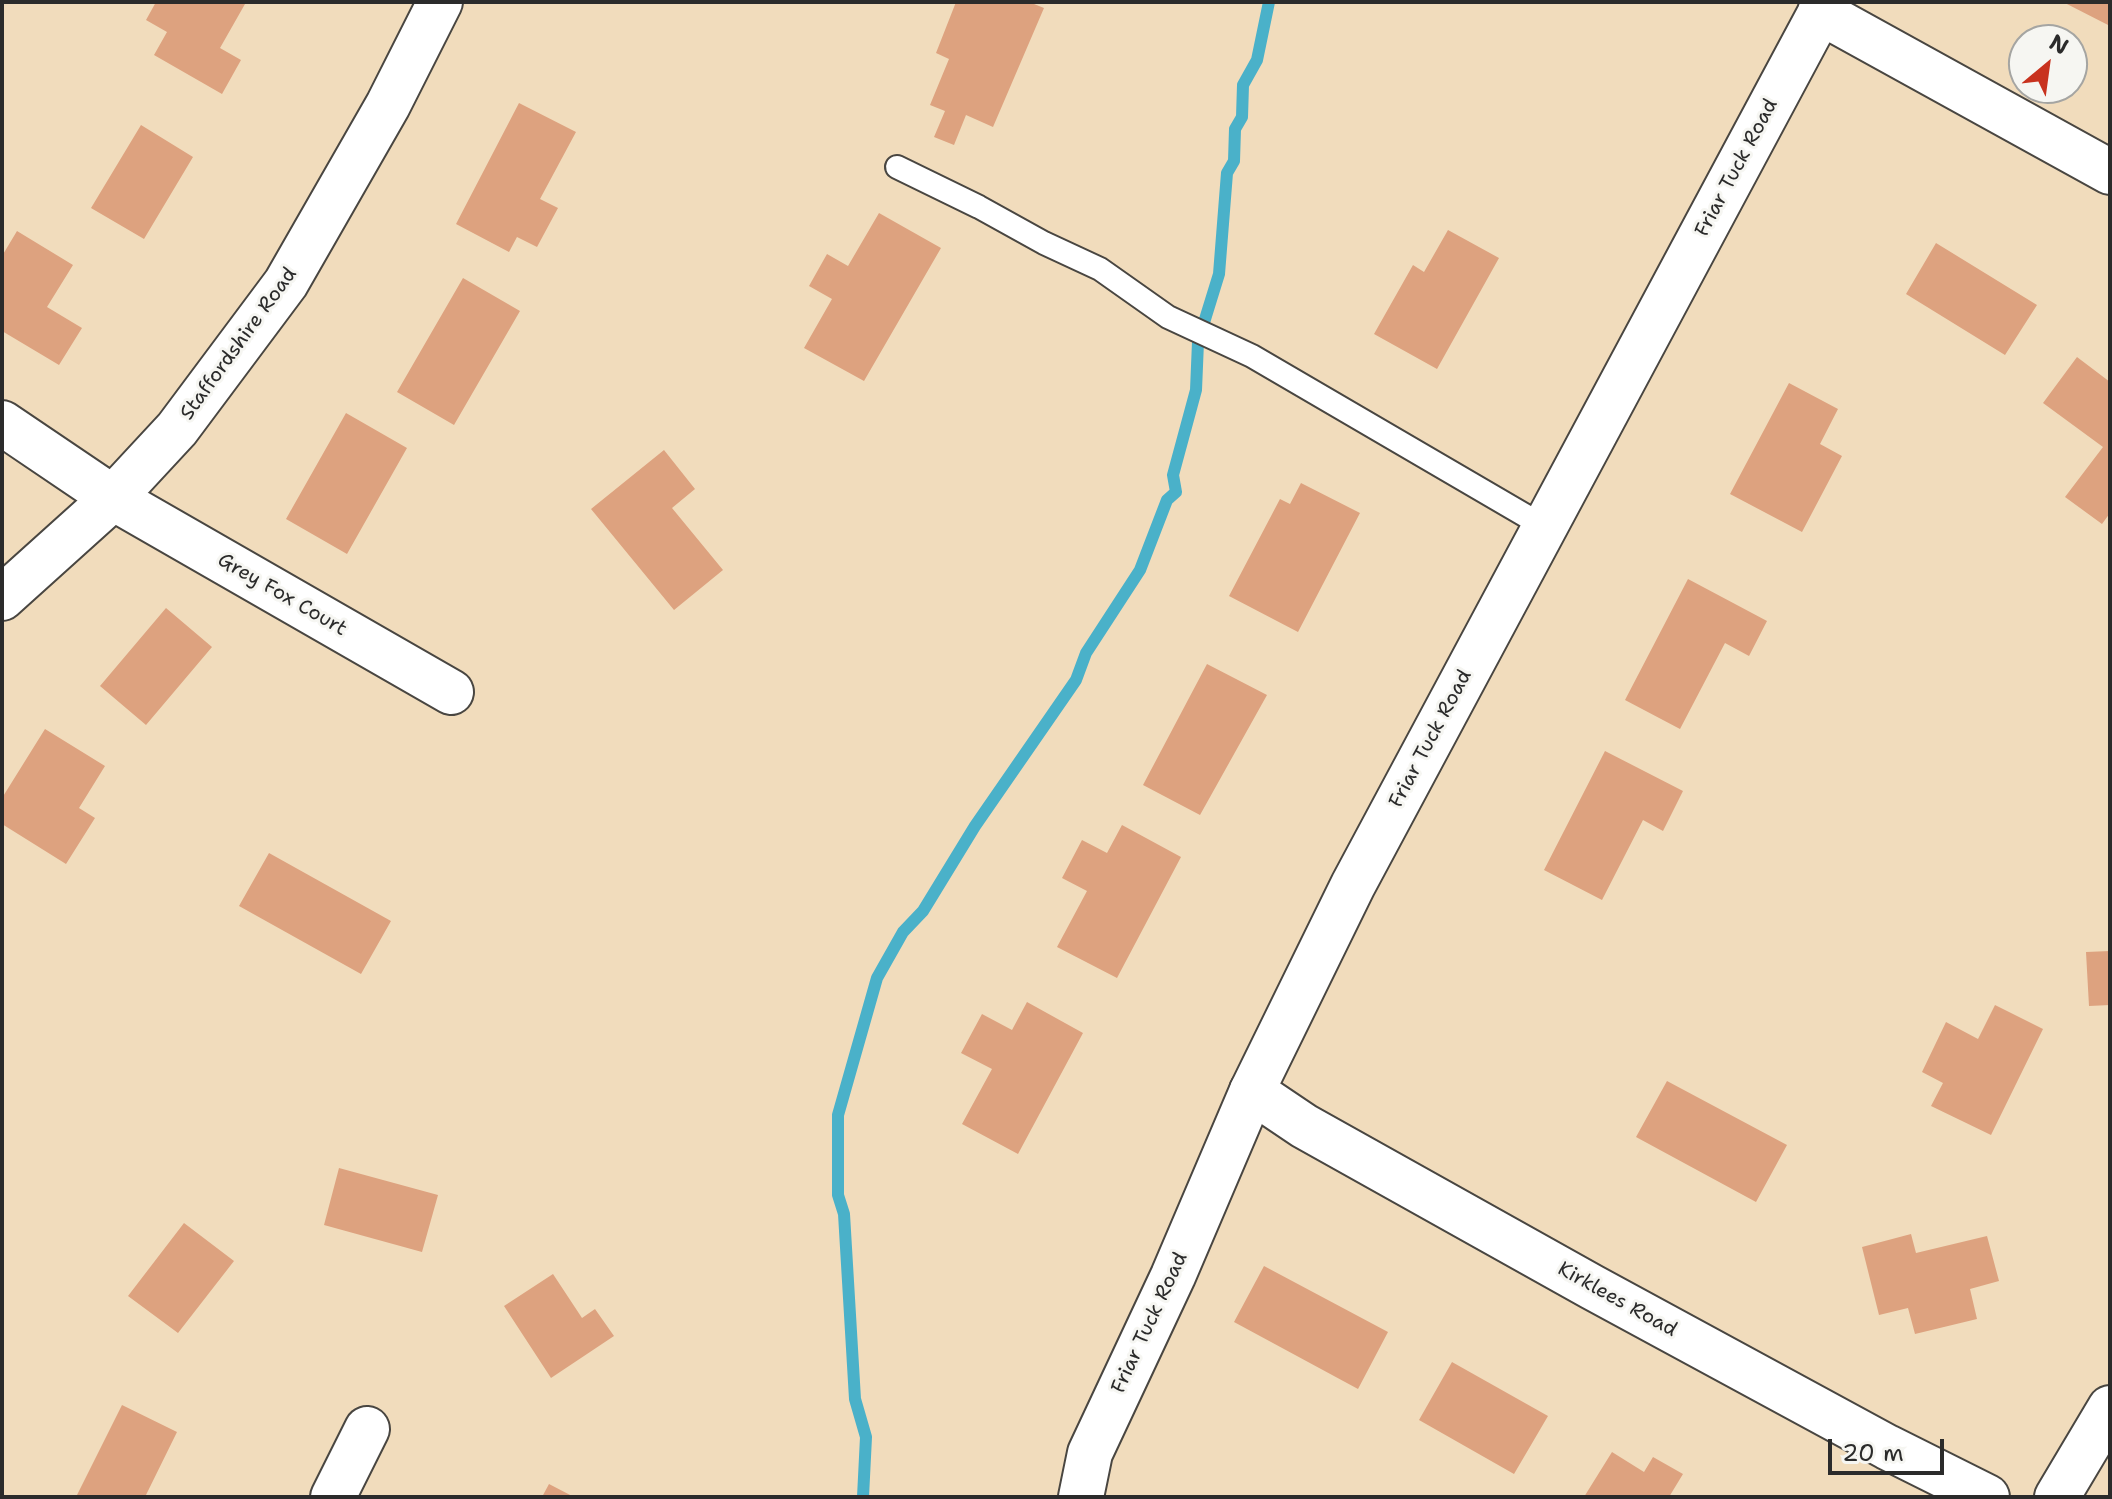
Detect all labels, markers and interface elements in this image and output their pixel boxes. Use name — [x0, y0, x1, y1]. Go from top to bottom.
north arrow — [2008, 24, 2088, 104]
text: N — [2044, 27, 2074, 61]
street label: Friar Tuck Road — [1691, 95, 1783, 241]
street label: Staffordshire Road — [176, 263, 302, 425]
street label: Grey Fox Court — [213, 548, 351, 642]
street label: Friar Tuck Road — [1385, 666, 1477, 812]
street label: Friar Tuck Road — [1107, 1249, 1193, 1397]
street label: Kirklees Road — [1553, 1257, 1681, 1343]
scale bar — [1832, 1423, 1948, 1473]
text: 20 m — [1842, 1437, 1904, 1469]

